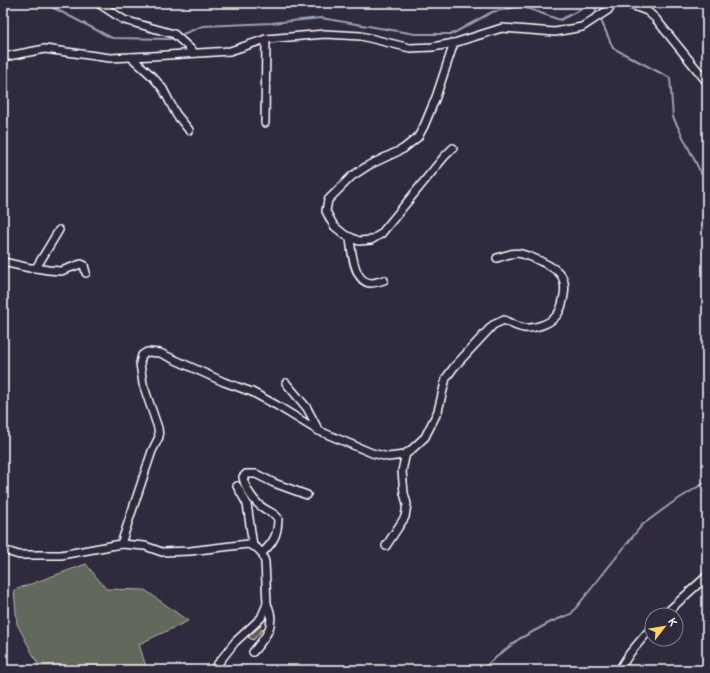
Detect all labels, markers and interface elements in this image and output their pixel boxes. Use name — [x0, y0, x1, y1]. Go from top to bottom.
north arrow — [644, 607, 684, 647]
text: K — [665, 616, 680, 629]

